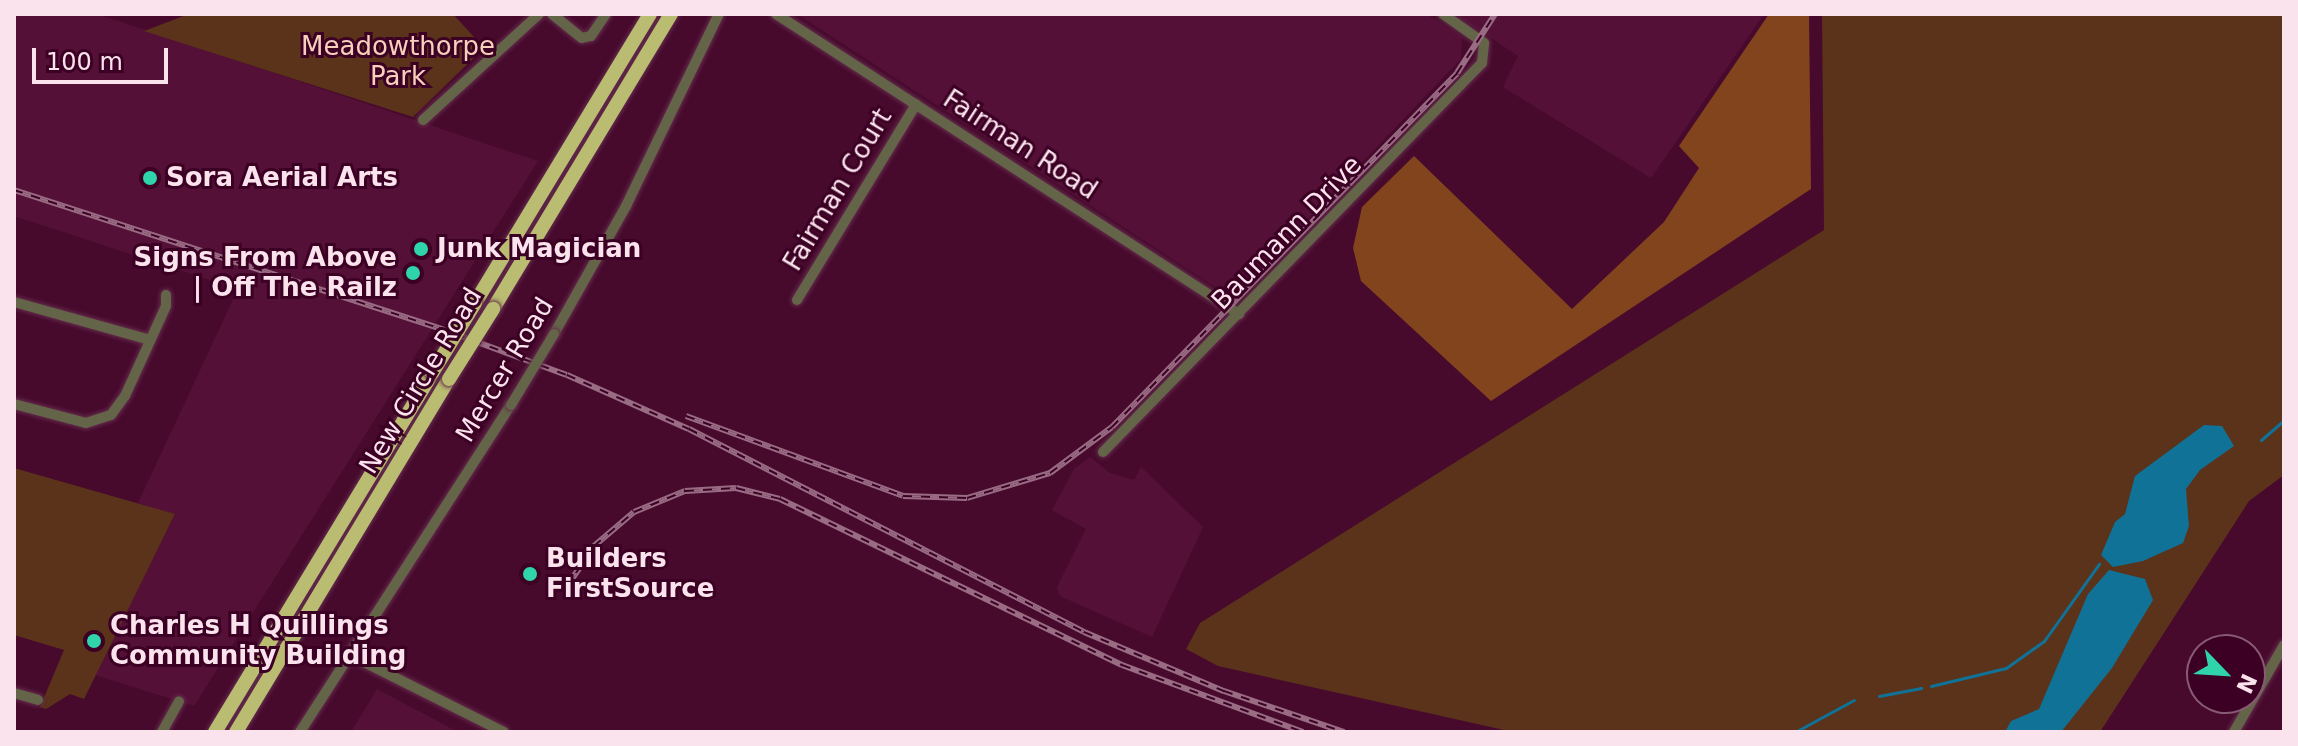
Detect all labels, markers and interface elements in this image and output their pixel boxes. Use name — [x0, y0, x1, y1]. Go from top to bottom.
park label: Meadowthorpe Park — [301, 31, 495, 92]
scale bar — [36, 32, 172, 82]
text: 100 m — [46, 48, 123, 76]
street label: Fairman Road — [937, 84, 1103, 206]
street label: Fairman Court — [777, 103, 899, 277]
street label: Baumann Drive — [1206, 149, 1368, 317]
place label: Sora Aerial Arts — [166, 162, 398, 194]
marker: Sora Aerial Arts — [141, 169, 159, 187]
place label: Junk Magician — [437, 233, 641, 265]
marker: Junk Magician — [412, 240, 430, 258]
place label: Signs From Above | Off The Railz — [134, 242, 397, 304]
marker: Signs From Above | Off The Railz — [404, 264, 422, 282]
street label: New Circle Road — [353, 282, 489, 480]
street label: Mercer Road — [450, 292, 560, 448]
place label: Builders FirstSource — [546, 543, 714, 604]
marker: Builders FirstSource — [521, 565, 539, 583]
place label: Charles H Quillings Community Building — [110, 610, 406, 672]
marker: Charles H Quillings Community Building — [85, 632, 103, 650]
north arrow — [2186, 634, 2266, 714]
text: N — [2231, 670, 2262, 697]

